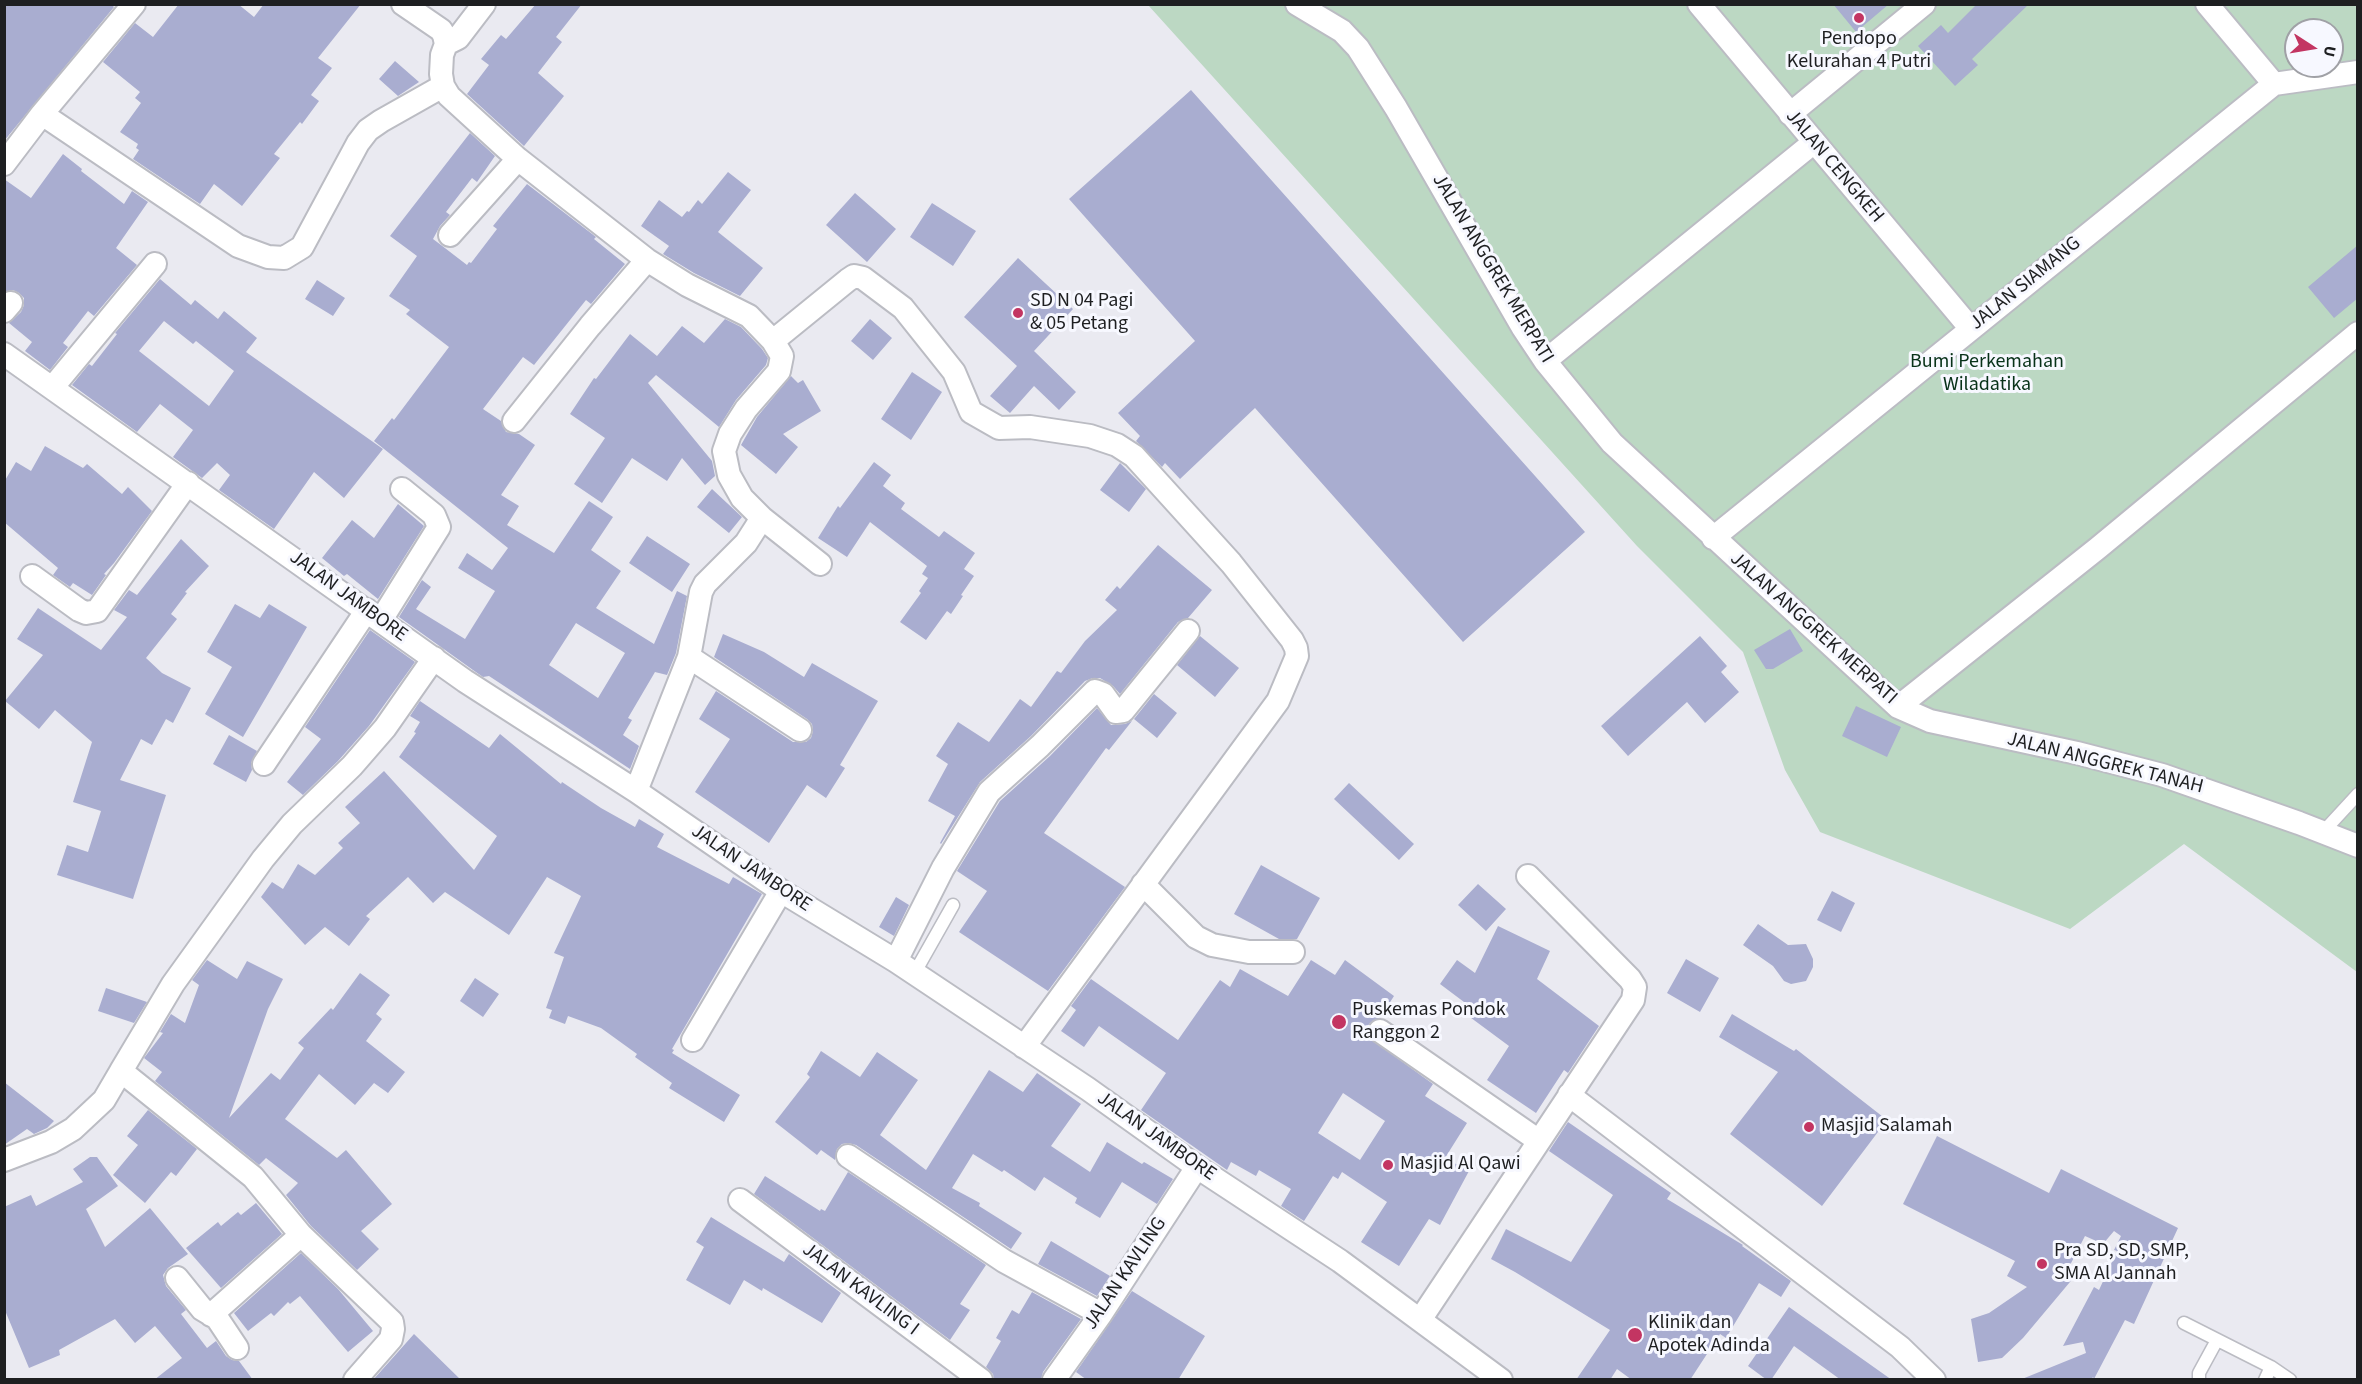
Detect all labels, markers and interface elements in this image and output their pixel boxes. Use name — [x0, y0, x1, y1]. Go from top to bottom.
marker: Pendopo Kelurahan 4 Putri — [1852, 11, 1866, 25]
north arrow — [2284, 18, 2344, 78]
place label: Pendopo Kelurahan 4 Putri — [1787, 28, 1931, 75]
text: U — [2318, 44, 2342, 59]
street label: JALAN CENGKEH — [1780, 106, 1888, 228]
street label: JALAN ANGGREK MERPATI — [1426, 170, 1558, 368]
street label: JALAN SIAMANG — [1966, 232, 2086, 336]
place label: SD N 04 Pagi & 05 Petang — [1030, 290, 1133, 337]
marker: SD N 04 Pagi & 05 Petang — [1011, 306, 1025, 320]
park label: Bumi Perkemahan Wiladatika — [1910, 351, 2064, 398]
street label: JALAN JAMBORE — [284, 546, 412, 648]
street label: JALAN ANGGREK MERPATI — [1724, 548, 1902, 710]
street label: JALAN ANGGREK TANAH — [2004, 728, 2206, 800]
street label: JALAN JAMBORE — [686, 820, 816, 918]
place label: Puskemas Pondok Ranggon 2 — [1352, 999, 1506, 1046]
marker: Puskemas Pondok Ranggon 2 — [1330, 1013, 1348, 1031]
street label: JALAN JAMBORE — [1092, 1087, 1220, 1187]
place label: Masjid Salamah — [1821, 1115, 1952, 1139]
marker: Masjid Salamah — [1802, 1120, 1816, 1134]
place label: Masjid Al Qawi — [1400, 1153, 1521, 1177]
marker: Masjid Al Qawi — [1381, 1158, 1395, 1172]
street label: JALAN KAVLING — [1080, 1213, 1172, 1335]
street label: JALAN KAVLING I — [797, 1238, 923, 1342]
place label: Pra SD, SD, SMP, SMA Al Jannah — [2054, 1240, 2189, 1287]
marker: Pra SD, SD, SMP, SMA Al Jannah — [2035, 1257, 2049, 1271]
place label: Klinik dan Apotek Adinda — [1648, 1312, 1770, 1359]
marker: Klinik dan Apotek Adinda — [1626, 1326, 1644, 1344]

